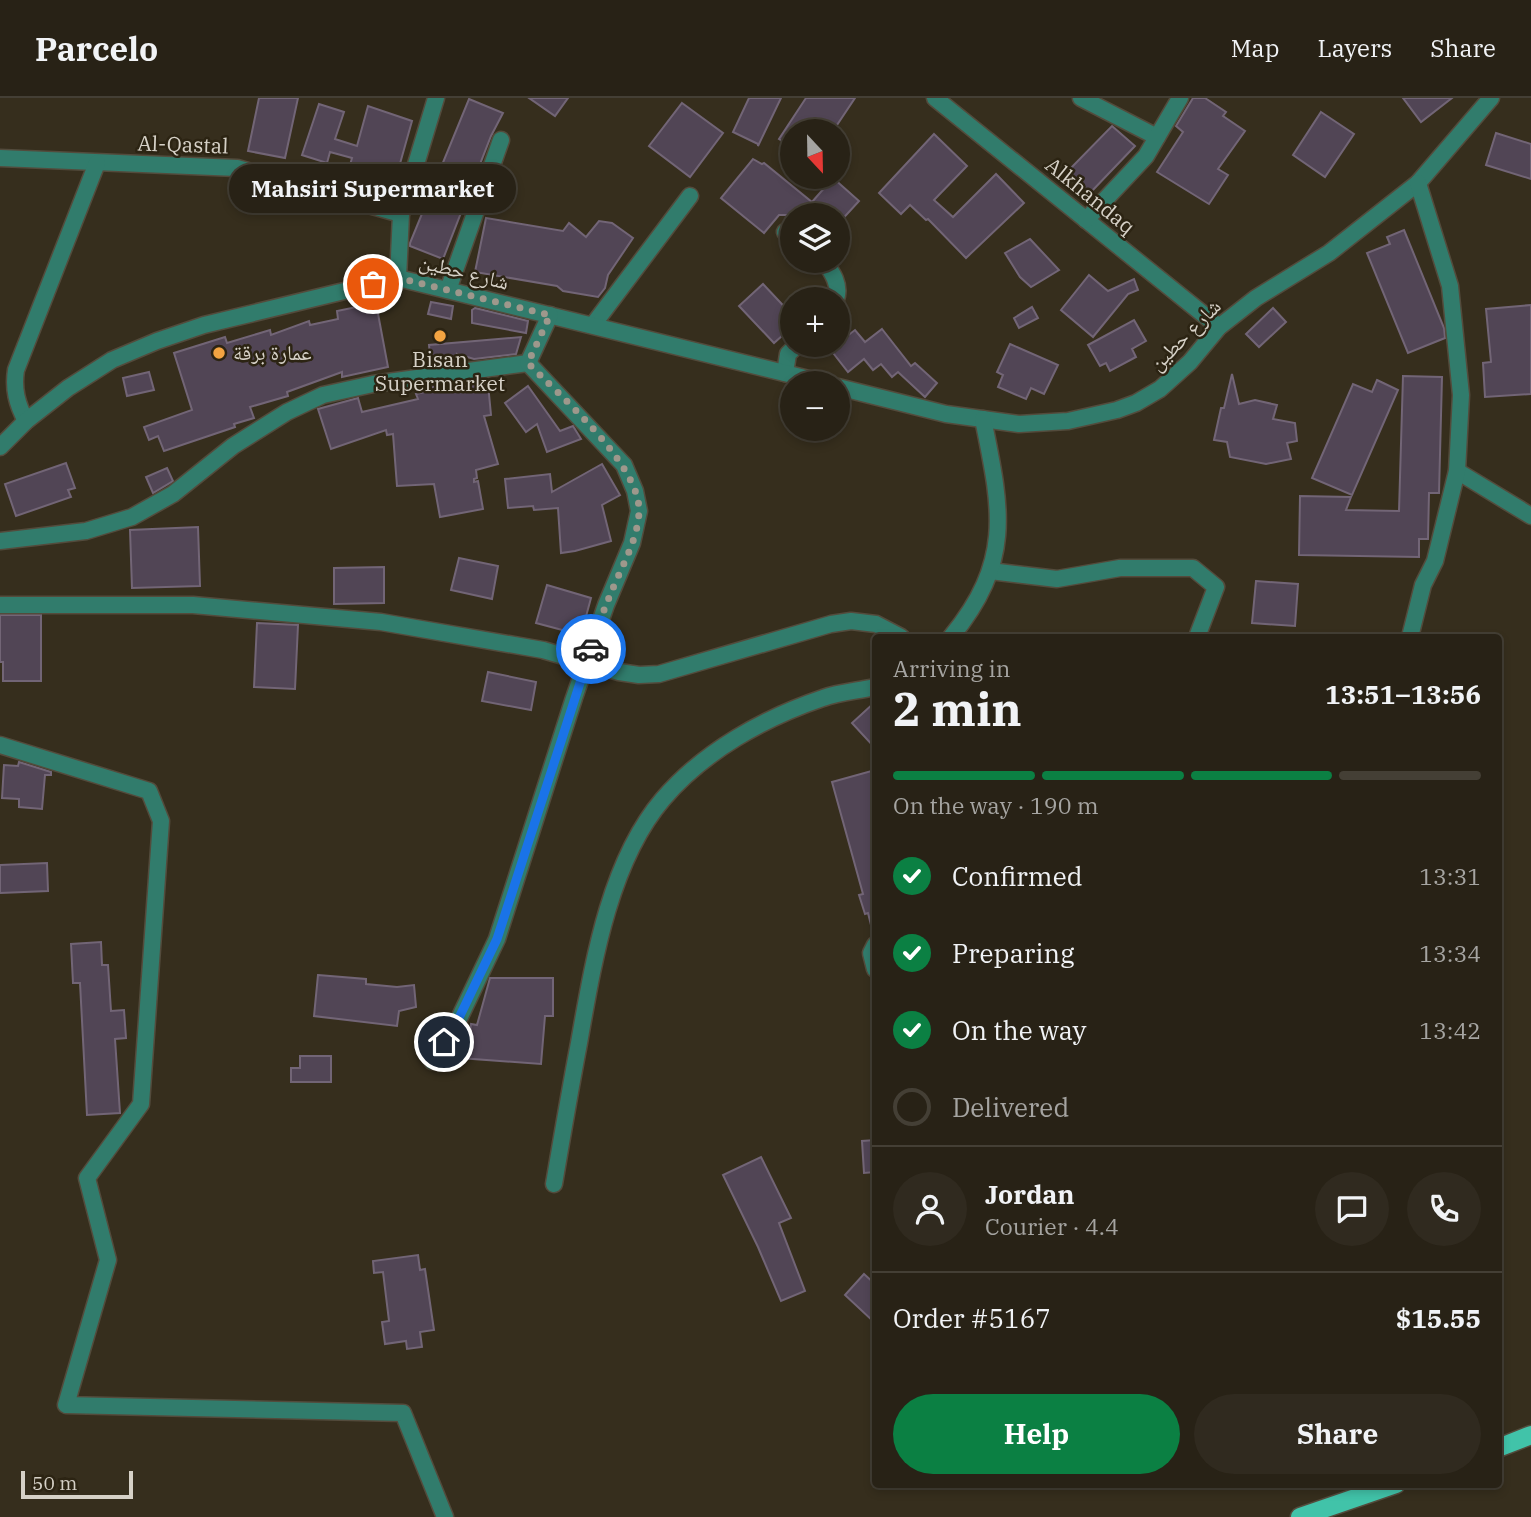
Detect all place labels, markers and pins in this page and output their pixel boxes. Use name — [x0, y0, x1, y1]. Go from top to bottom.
callout: Mahsiri Supermarket — [230, 165, 516, 214]
pin — [343, 254, 403, 314]
marker: Bisan Supermarket — [432, 328, 448, 344]
place label: عمارة برقة — [233, 338, 312, 366]
marker: عمارة برقة — [211, 345, 227, 361]
place label: Bisan Supermarket — [375, 345, 505, 397]
pin — [414, 1012, 474, 1072]

